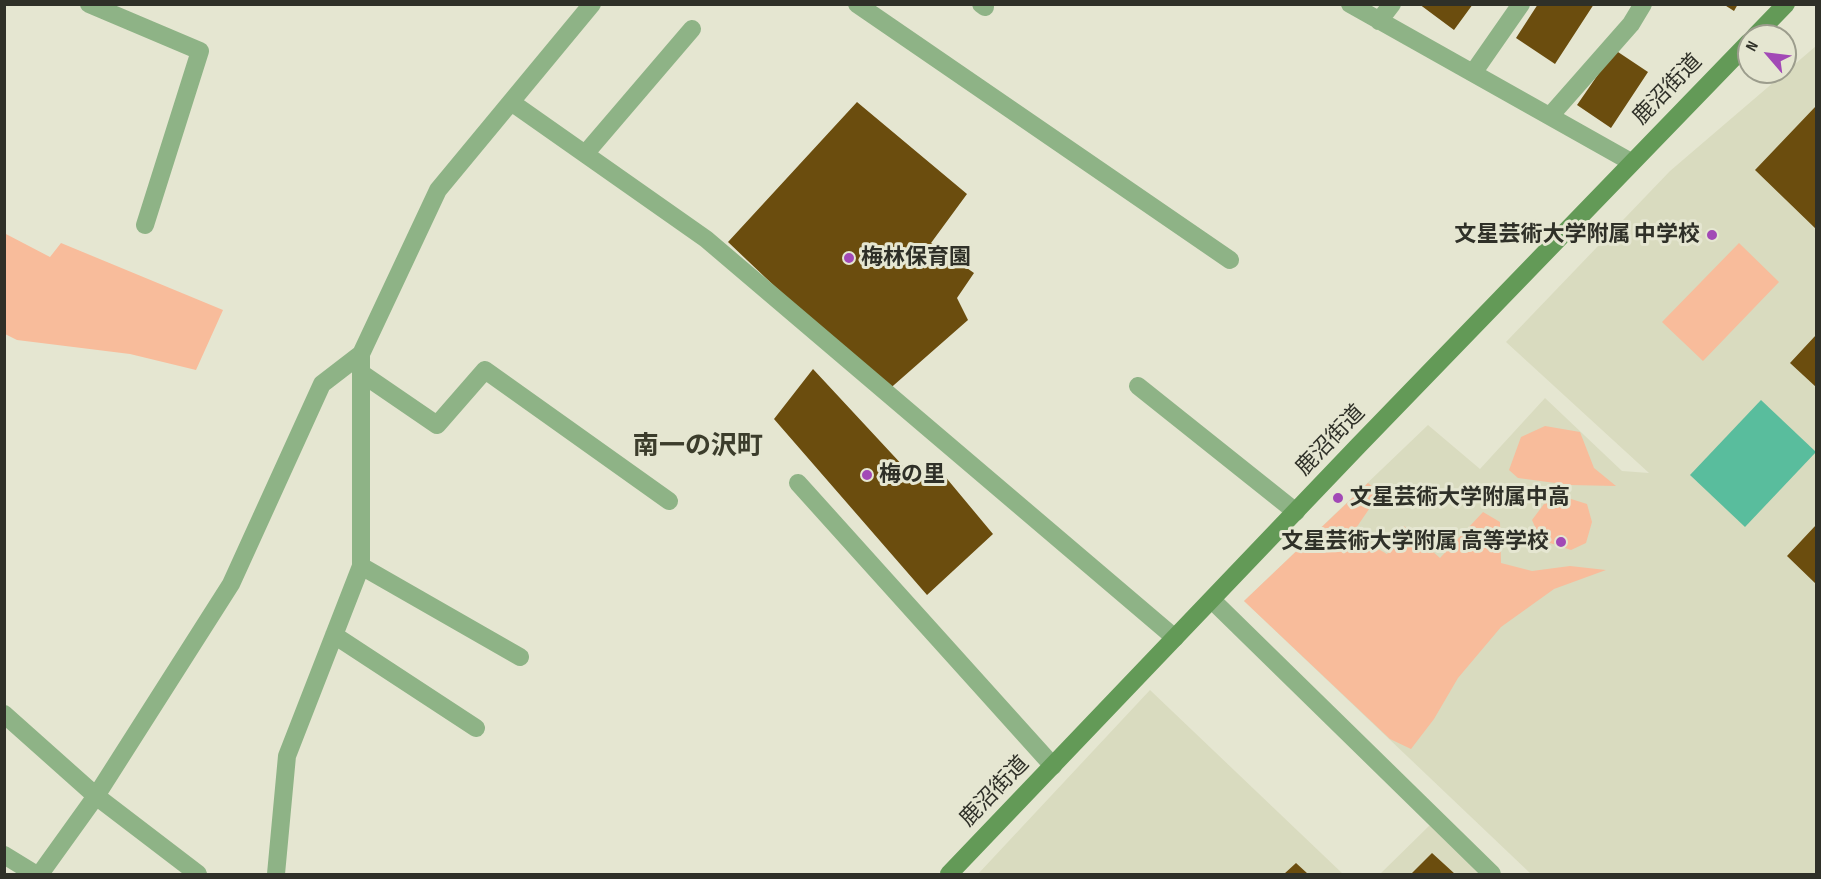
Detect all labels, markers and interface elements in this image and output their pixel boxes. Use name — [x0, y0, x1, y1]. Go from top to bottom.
north arrow — [1737, 24, 1797, 84]
text: N — [1742, 38, 1763, 54]
street label: 鹿沼街道 — [1628, 49, 1708, 131]
place label: 文星芸術大学附属 中学校 — [1455, 222, 1700, 248]
marker: 文星芸術大学附属 中学校 — [1705, 228, 1719, 242]
place label: 梅林保育園 — [861, 245, 971, 271]
marker: 梅林保育園 — [842, 251, 856, 265]
street label: 鹿沼街道 — [1291, 400, 1371, 482]
district label: 南一の沢町 — [633, 431, 763, 463]
place label: 梅の里 — [879, 462, 945, 488]
marker: 梅の里 — [860, 468, 874, 482]
place label: 文星芸術大学附属中高 — [1350, 485, 1570, 511]
marker: 文星芸術大学附属中高 — [1331, 491, 1345, 505]
place label: 文星芸術大学附属 高等学校 — [1282, 529, 1549, 555]
marker: 文星芸術大学附属 高等学校 — [1554, 535, 1568, 549]
street label: 鹿沼街道 — [955, 751, 1035, 833]

